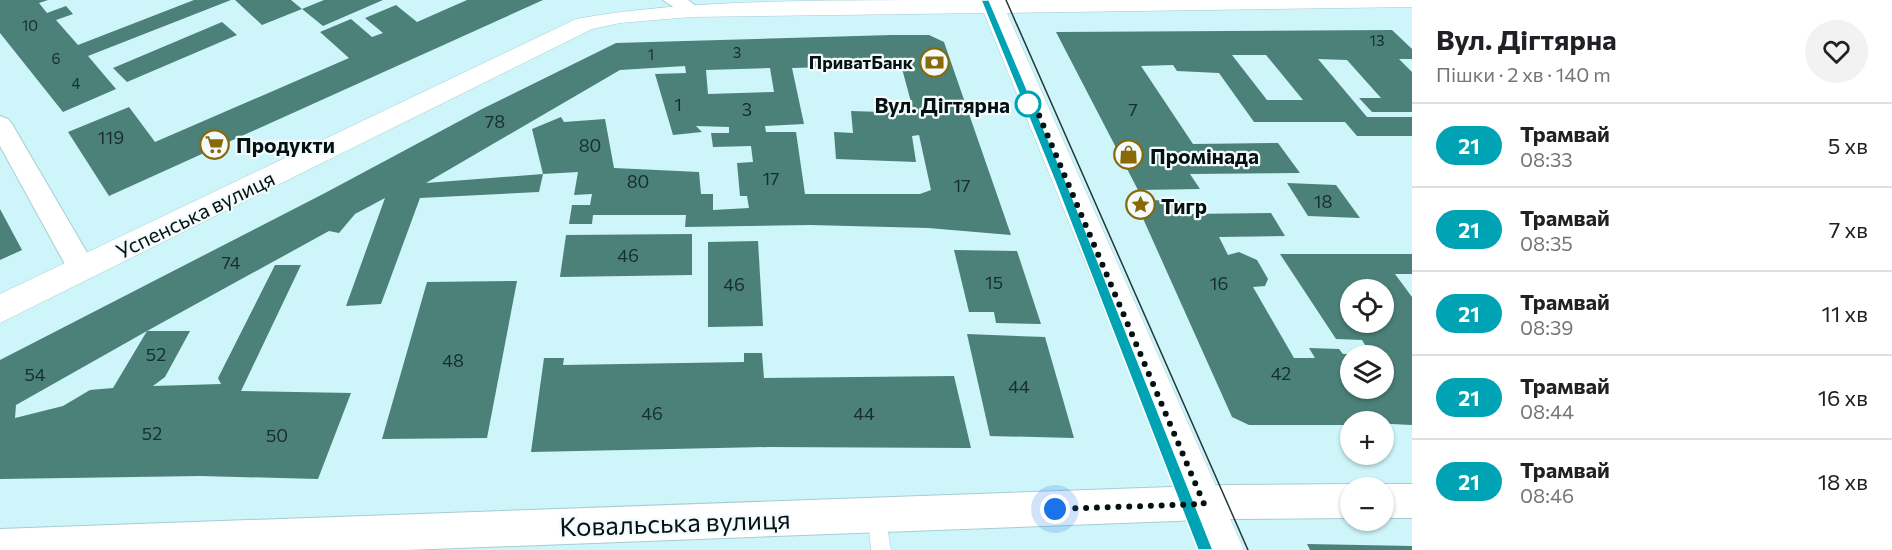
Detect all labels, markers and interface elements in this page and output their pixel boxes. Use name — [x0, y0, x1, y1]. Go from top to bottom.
house number: 10 — [22, 16, 38, 34]
button: heart — [1805, 20, 1868, 83]
text: Вул. Дігтярна — [1436, 22, 1617, 56]
house number: 13 — [1370, 31, 1384, 49]
house number: 3 — [733, 43, 741, 61]
house number: 1 — [648, 45, 654, 63]
bank icon: ПриватБанк — [918, 46, 950, 78]
house number: 6 — [51, 49, 61, 67]
place label: ПриватБанк — [809, 51, 914, 73]
text: Пішки · 2 хв · 140 m — [1436, 62, 1611, 86]
house number: 4 — [72, 74, 81, 92]
marker: Вул. Дігтярна — [1015, 91, 1041, 117]
place label: Вул. Дігтярна — [874, 92, 1010, 117]
house number: 1 — [674, 93, 682, 115]
house number: 3 — [742, 98, 752, 120]
house number: 7 — [1128, 98, 1138, 120]
house number: 78 — [485, 110, 505, 132]
text: Трамвай — [1520, 120, 1610, 147]
house number: 119 — [98, 126, 124, 148]
supermarket icon: Продукти — [199, 128, 231, 160]
place label: Продукти — [236, 132, 335, 157]
text: 5 хв — [1828, 132, 1868, 159]
text: 21 — [1458, 133, 1480, 158]
house number: 80 — [579, 134, 601, 156]
shop icon: Промінада — [1113, 139, 1145, 171]
place label: Промінада — [1150, 143, 1259, 168]
text: 08:33 — [1520, 147, 1573, 171]
street label: Успенська вулиця — [112, 165, 278, 263]
house number: 17 — [762, 167, 780, 189]
house number: 80 — [627, 170, 649, 192]
house number: 17 — [953, 174, 971, 196]
place icon: Тигр — [1124, 189, 1156, 221]
house number: 18 — [1314, 190, 1332, 212]
place label: Тигр — [1161, 193, 1207, 218]
text: Трамвай — [1520, 204, 1610, 231]
text: 7 хв — [1829, 216, 1868, 243]
text: 21 — [1458, 217, 1480, 242]
text: 08:35 — [1520, 231, 1573, 255]
house number: 46 — [617, 244, 639, 266]
house number: 74 — [221, 251, 241, 273]
house number: 15 — [985, 271, 1003, 293]
house number: 16 — [1210, 272, 1228, 294]
house number: 46 — [723, 273, 745, 295]
map controls — [1340, 279, 1394, 531]
button: locate — [1340, 279, 1394, 333]
text: Трамвай — [1520, 288, 1610, 315]
text: 11 хв — [1822, 300, 1868, 327]
text: 21 — [1458, 301, 1480, 326]
text: 08:39 — [1520, 315, 1573, 339]
house number: 52 — [146, 343, 166, 365]
button: layers — [1340, 345, 1394, 399]
house number: 48 — [442, 349, 464, 371]
house number: 42 — [1271, 362, 1291, 384]
house number: 54 — [24, 363, 46, 385]
text: Трамвай — [1520, 372, 1610, 399]
house number: 44 — [1008, 375, 1030, 397]
text: 16 хв — [1818, 384, 1868, 411]
text: 21 — [1458, 385, 1480, 410]
text: 08:44 — [1520, 399, 1574, 423]
house number: 46 — [641, 402, 663, 424]
house number: 44 — [853, 402, 875, 424]
button: + — [1340, 411, 1394, 465]
house number: 52 — [142, 422, 162, 444]
house number: 50 — [266, 424, 288, 446]
text: Трамвай — [1520, 456, 1610, 483]
text: 18 хв — [1818, 468, 1868, 495]
text: 21 — [1458, 469, 1480, 494]
button: − — [1340, 477, 1394, 531]
text: 08:46 — [1520, 483, 1574, 507]
your location — [1040, 494, 1070, 524]
street label: Ковальська вулиця — [559, 502, 791, 542]

